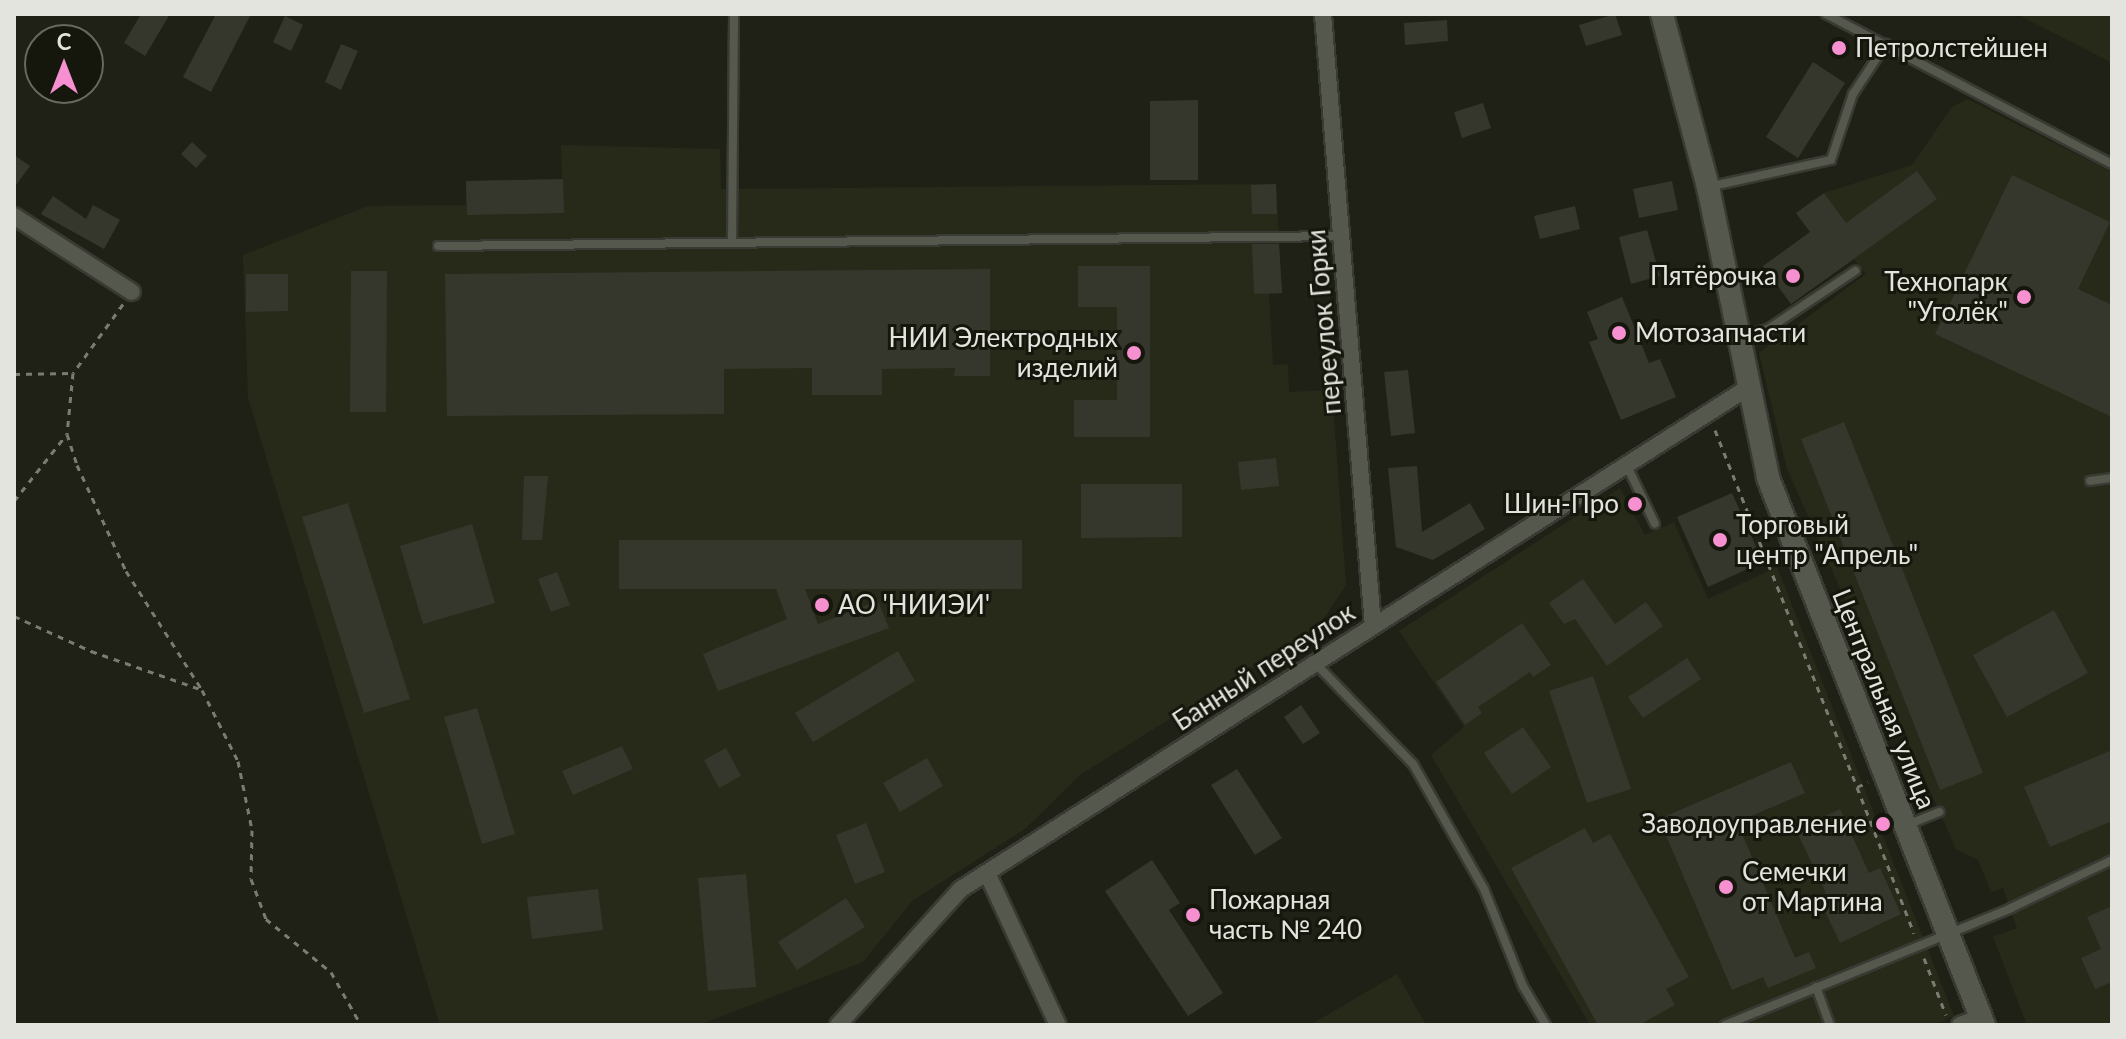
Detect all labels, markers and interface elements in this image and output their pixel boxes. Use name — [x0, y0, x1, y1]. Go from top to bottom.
north arrow — [24, 24, 104, 104]
text: С — [57, 28, 71, 55]
place label: Петролстейшен — [1855, 32, 2048, 64]
marker: Петролстейшен — [1830, 39, 1848, 57]
street label: переулок Горки — [1300, 228, 1348, 416]
place label: Пятёрочка — [1650, 260, 1777, 292]
place label: Технопарк "Уголёк" — [1884, 266, 2008, 328]
marker: Пятёрочка — [1784, 267, 1802, 285]
marker: Технопарк "Уголёк" — [2015, 288, 2033, 306]
place label: Мотозапчасти — [1635, 317, 1806, 349]
place label: НИИ Электродных изделий — [889, 322, 1118, 384]
marker: Мотозапчасти — [1610, 324, 1628, 342]
marker: НИИ Электродных изделий — [1125, 344, 1143, 362]
place label: Шин-Про — [1504, 488, 1619, 520]
marker: Шин-Про — [1626, 495, 1644, 513]
place label: Торговый центр "Апрель" — [1736, 509, 1918, 570]
marker: Торговый центр "Апрель" — [1711, 531, 1729, 549]
street label: Центральная улица — [1826, 585, 1942, 813]
place label: АО 'НИИЭИ' — [838, 589, 990, 621]
marker: АО 'НИИЭИ' — [813, 596, 831, 614]
street label: Банный переулок — [1167, 597, 1361, 737]
place label: Заводоуправление — [1641, 808, 1867, 840]
marker: Заводоуправление — [1874, 815, 1892, 833]
place label: Семечки от Мартина — [1742, 856, 1883, 918]
marker: Семечки от Мартина — [1717, 878, 1735, 896]
place label: Пожарная часть № 240 — [1209, 884, 1362, 946]
marker: Пожарная часть № 240 — [1184, 906, 1202, 924]

